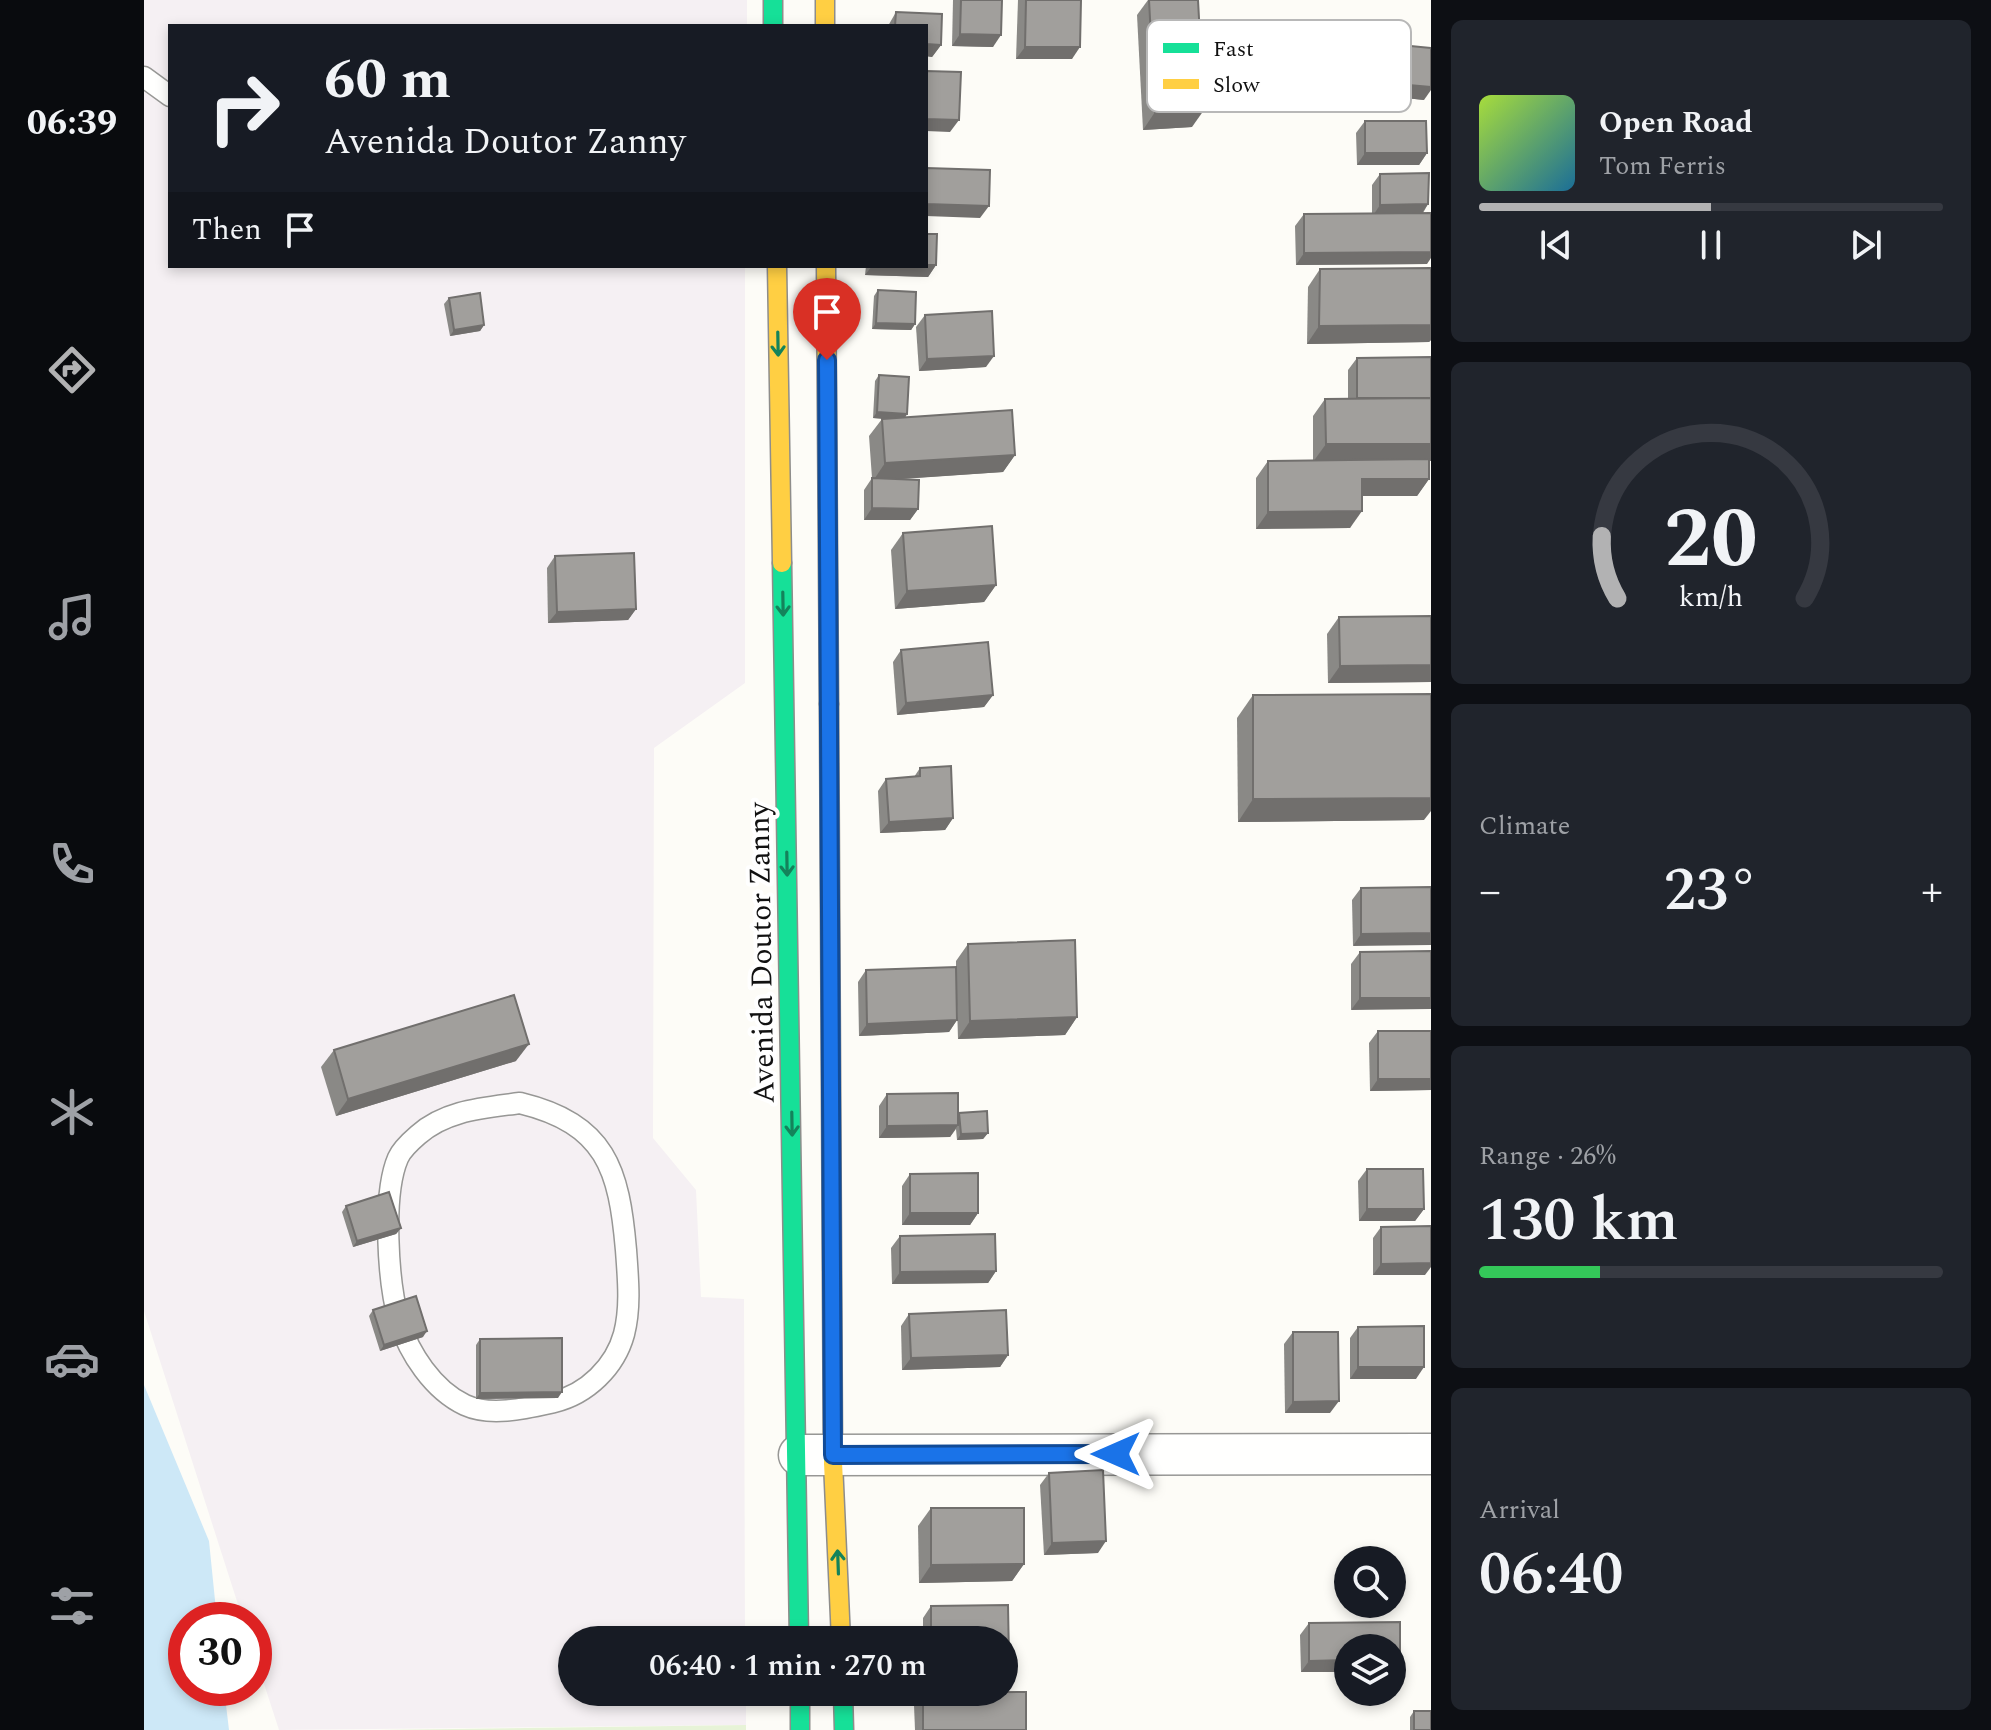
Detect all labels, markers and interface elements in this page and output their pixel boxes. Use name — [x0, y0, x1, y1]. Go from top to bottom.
legend — [1147, 20, 1411, 112]
text: Fast — [1213, 33, 1254, 66]
text: 60 m — [324, 38, 451, 123]
icon: right — [192, 56, 296, 160]
text: Slow — [1213, 69, 1261, 102]
text: 06:39 — [27, 96, 117, 151]
text: Open Road — [1599, 100, 1753, 146]
text: Avenida Doutor Zanny — [324, 115, 686, 170]
text: Tom Ferris — [1599, 146, 1726, 186]
text: Then — [192, 207, 262, 253]
icon: arrive — [278, 208, 322, 252]
icon: previous — [1534, 223, 1578, 267]
icon: pause — [1689, 223, 1733, 267]
icon: next — [1844, 223, 1888, 267]
pin — [793, 278, 861, 360]
icon: arrive — [805, 290, 849, 334]
one-way arrow — [770, 330, 786, 357]
icon: directions — [44, 342, 100, 398]
text: 20 — [1664, 477, 1758, 604]
text: km/h — [1679, 576, 1743, 619]
icon: music — [44, 589, 100, 645]
one-way arrow — [775, 590, 791, 617]
street label: Avenida Doutor Zanny — [736, 800, 788, 1104]
text: Climate — [1479, 806, 1570, 846]
icon: phone — [44, 836, 100, 892]
text: 23° — [1664, 845, 1758, 937]
one-way arrow — [780, 850, 795, 877]
text: − — [1479, 858, 1501, 925]
text: + — [1921, 858, 1943, 925]
icon: climate — [44, 1084, 100, 1140]
one-way arrow — [784, 1110, 800, 1137]
text: Range · 26% — [1479, 1136, 1616, 1176]
text: 130 km — [1479, 1175, 1679, 1267]
icon: car — [44, 1331, 100, 1387]
position arrow — [1074, 1412, 1158, 1496]
text: Arrival — [1479, 1490, 1560, 1530]
text: 06:40 — [1479, 1529, 1623, 1621]
map controls — [1334, 1546, 1406, 1706]
button: search — [1334, 1546, 1406, 1618]
one-way arrow — [830, 1549, 845, 1576]
icon: filters — [44, 1578, 100, 1634]
speed limit sign: 30 — [168, 1602, 272, 1706]
button: layers — [1334, 1634, 1406, 1706]
text: 06:40 · 1 min · 270 m — [649, 1643, 927, 1689]

